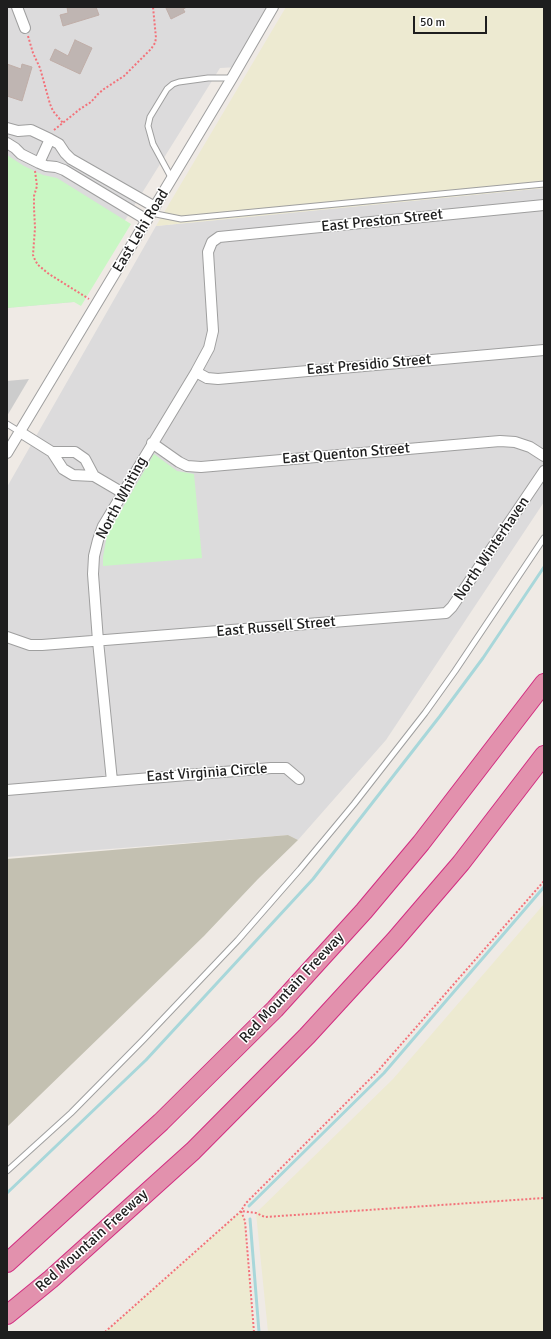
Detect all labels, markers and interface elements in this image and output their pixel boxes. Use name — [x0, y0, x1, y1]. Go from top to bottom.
scale bar — [415, 8, 489, 34]
text: 50 m — [420, 15, 445, 30]
street label: East Lehi Road — [109, 186, 173, 276]
street label: East Preston Street — [320, 206, 444, 236]
street label: East Presidio Street — [306, 351, 432, 379]
street label: East Quenton Street — [281, 439, 411, 469]
street label: North Whiting — [93, 454, 151, 542]
street label: North Winterhaven — [451, 494, 533, 604]
street label: East Russell Street — [216, 613, 336, 641]
street label: East Virginia Circle — [146, 760, 268, 786]
street label: Red Mountain Freeway — [236, 929, 348, 1047]
street label: Red Mountain Freeway — [32, 1186, 152, 1296]

